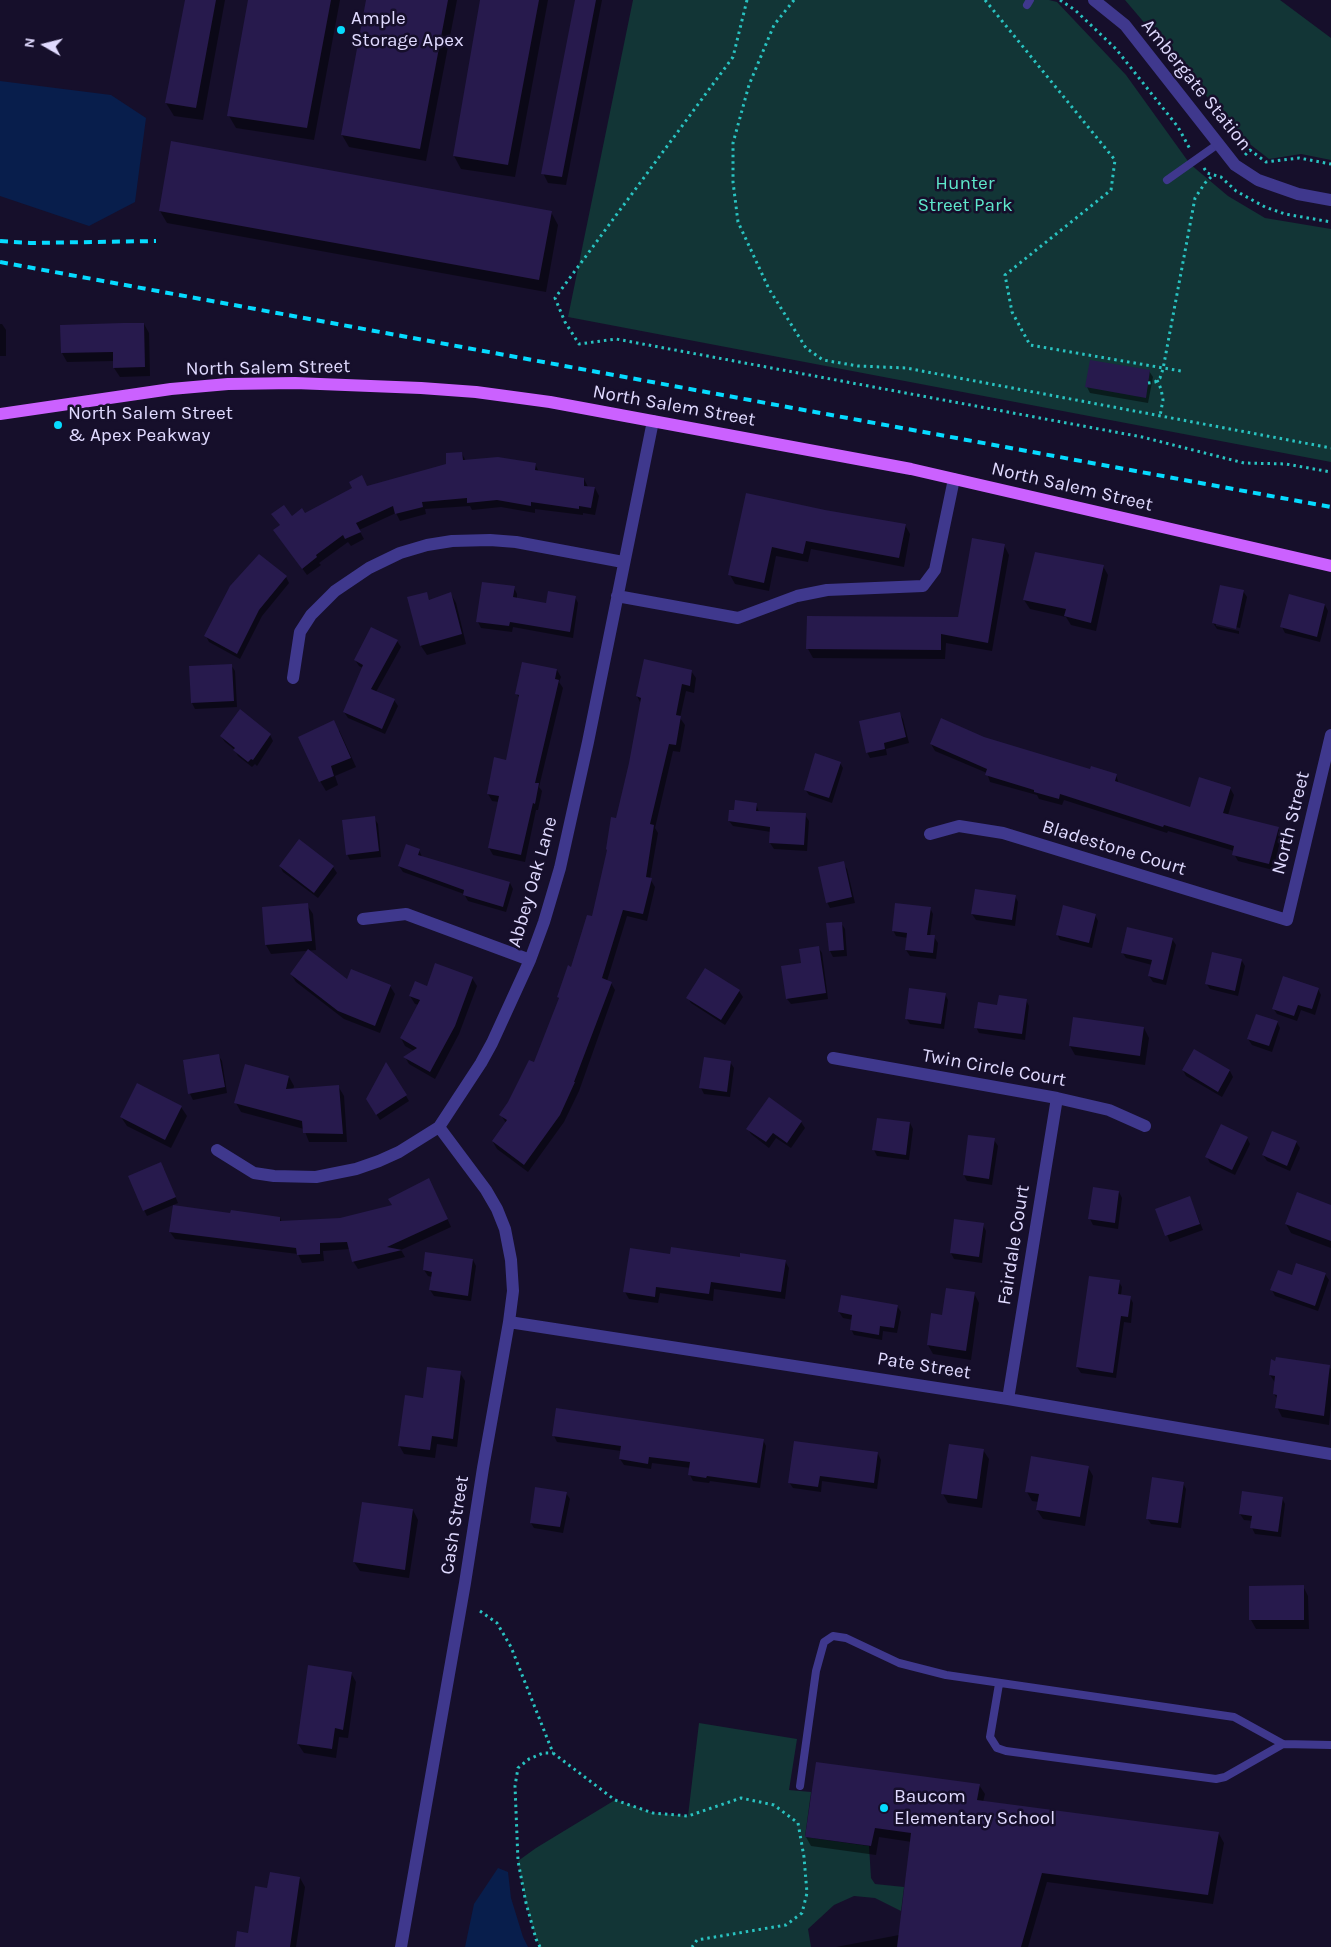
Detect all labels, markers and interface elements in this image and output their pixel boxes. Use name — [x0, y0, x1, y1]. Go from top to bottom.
place label: Ample Storage Apex — [351, 8, 464, 52]
street label: Ambergate Station — [1136, 15, 1256, 155]
north arrow — [20, 20, 70, 70]
marker: Ample Storage Apex — [335, 24, 347, 36]
text: N — [21, 37, 39, 49]
park label: Hunter Street Park — [917, 173, 1013, 217]
street label: North Salem Street — [185, 355, 351, 381]
street label: North Salem Street — [591, 380, 757, 432]
place label: North Salem Street & Apex Peakway — [68, 403, 233, 447]
marker: North Salem Street & Apex Peakway — [52, 419, 64, 431]
street label: North Salem Street — [989, 457, 1155, 517]
street label: North Street — [1267, 769, 1315, 877]
street label: Abbey Oak Lane — [503, 814, 563, 950]
street label: Bladestone Court — [1039, 815, 1189, 881]
street label: Twin Circle Court — [920, 1044, 1068, 1092]
street label: Fairdale Court — [993, 1183, 1035, 1307]
street label: Pate Street — [876, 1347, 972, 1385]
street label: Cash Street — [436, 1474, 474, 1576]
place label: Baucom Elementary School — [894, 1786, 1055, 1830]
marker: Baucom Elementary School — [878, 1802, 890, 1814]

